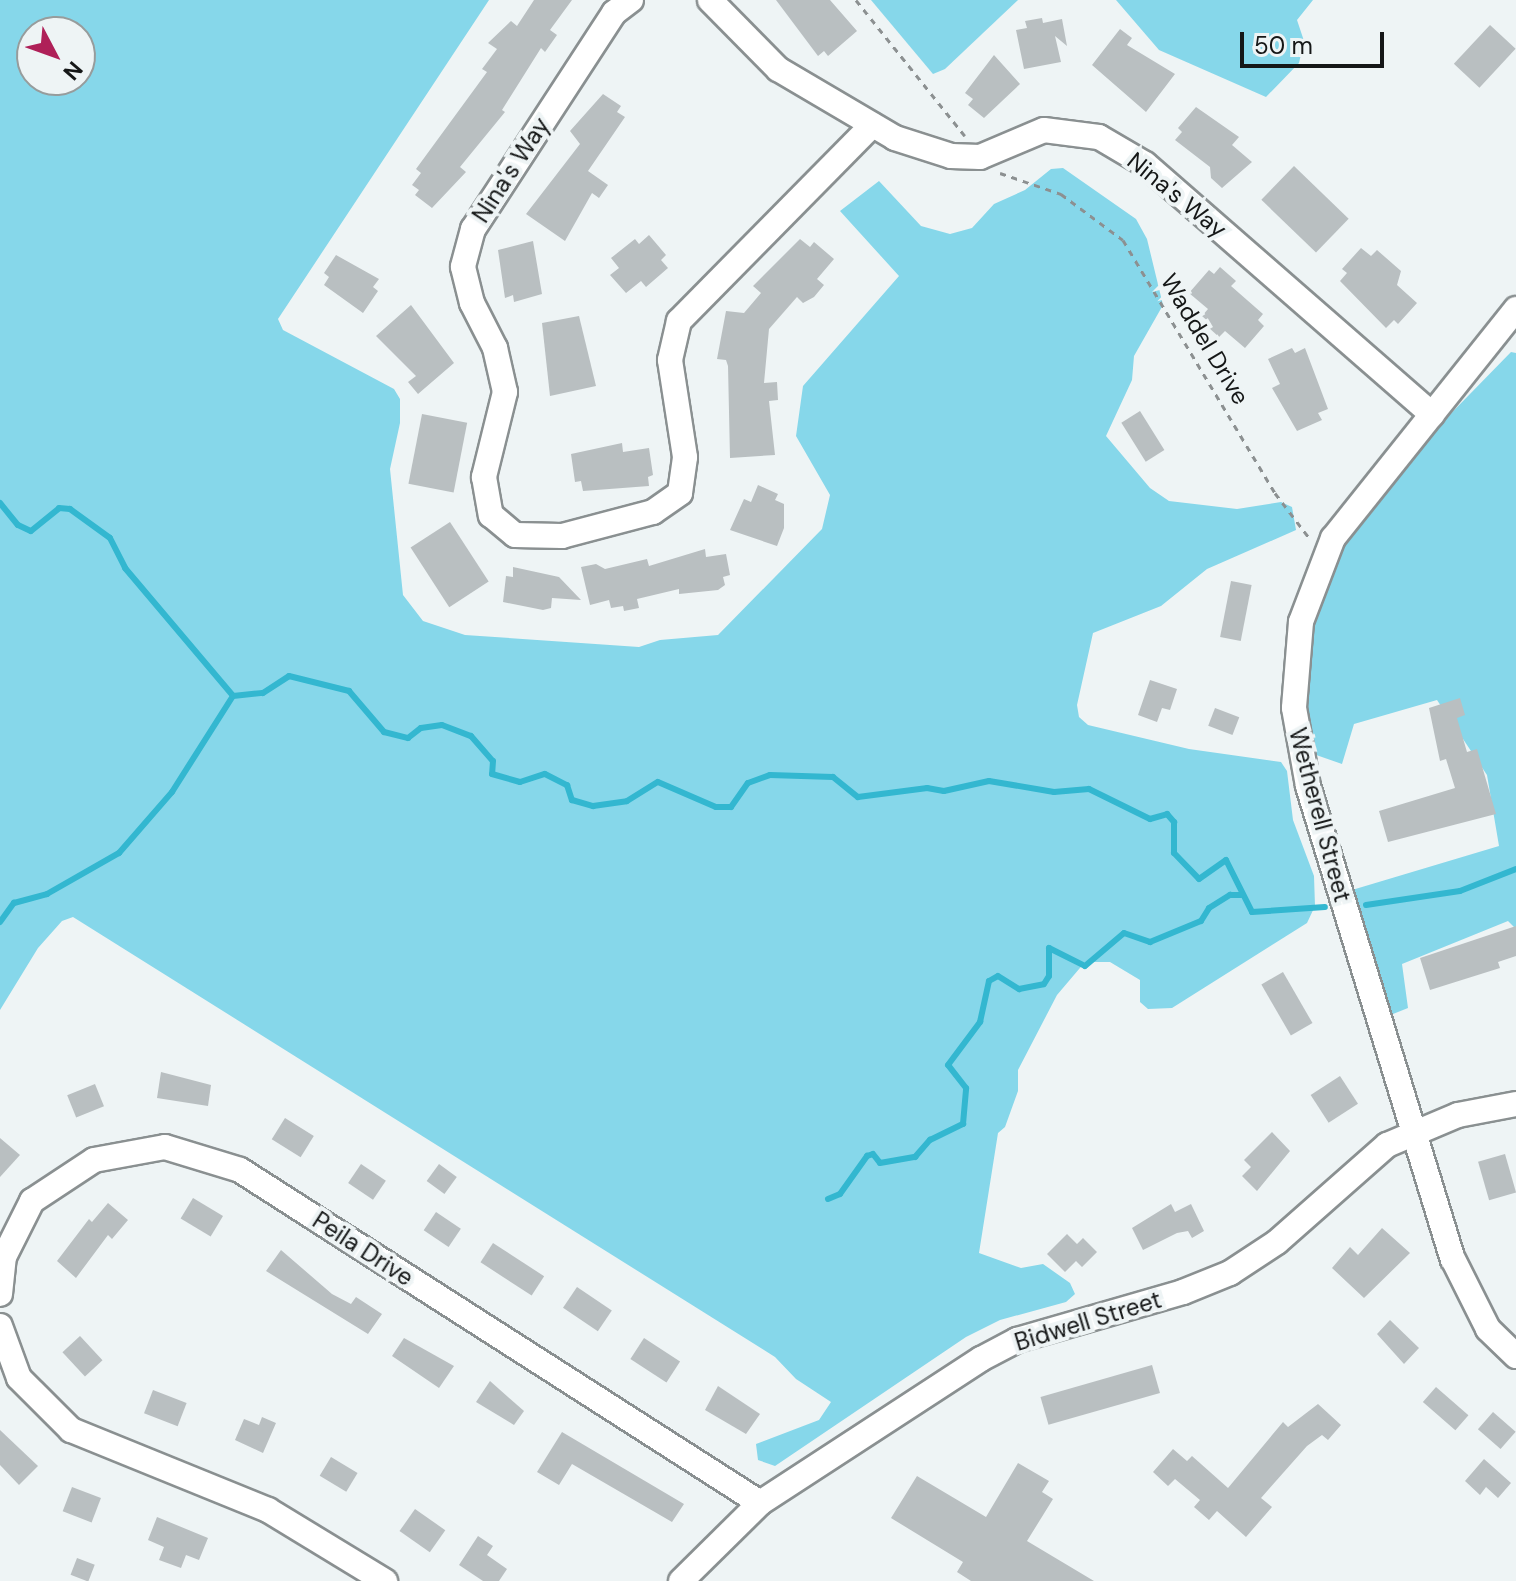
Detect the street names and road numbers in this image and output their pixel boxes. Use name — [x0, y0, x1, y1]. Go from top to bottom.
street label: Nina's Way — [466, 112, 556, 228]
street label: Nina's Way — [1121, 146, 1233, 244]
street label: Waddel Drive — [1155, 268, 1255, 410]
street label: Wetherell Street — [1283, 725, 1357, 905]
street label: Peila Drive — [307, 1206, 419, 1292]
street label: Bidwell Street — [1011, 1285, 1165, 1357]

